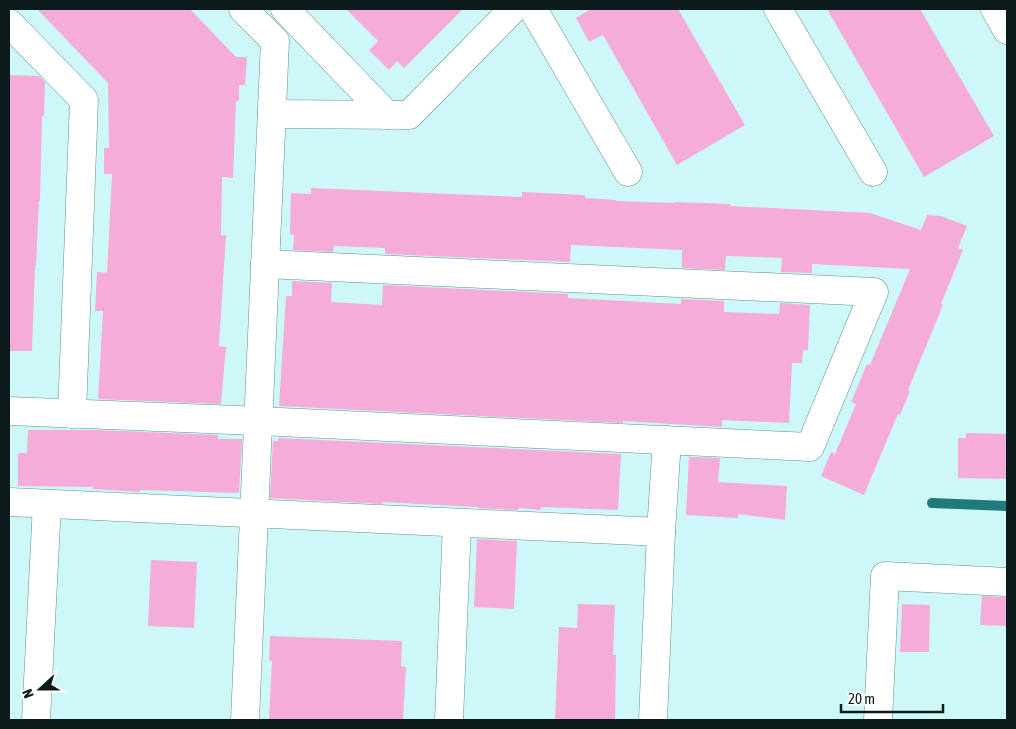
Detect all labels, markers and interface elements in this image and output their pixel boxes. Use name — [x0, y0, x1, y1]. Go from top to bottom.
north arrow — [15, 664, 65, 714]
scale bar — [841, 682, 944, 714]
text: N — [19, 687, 37, 700]
text: 20 m — [848, 690, 875, 707]

